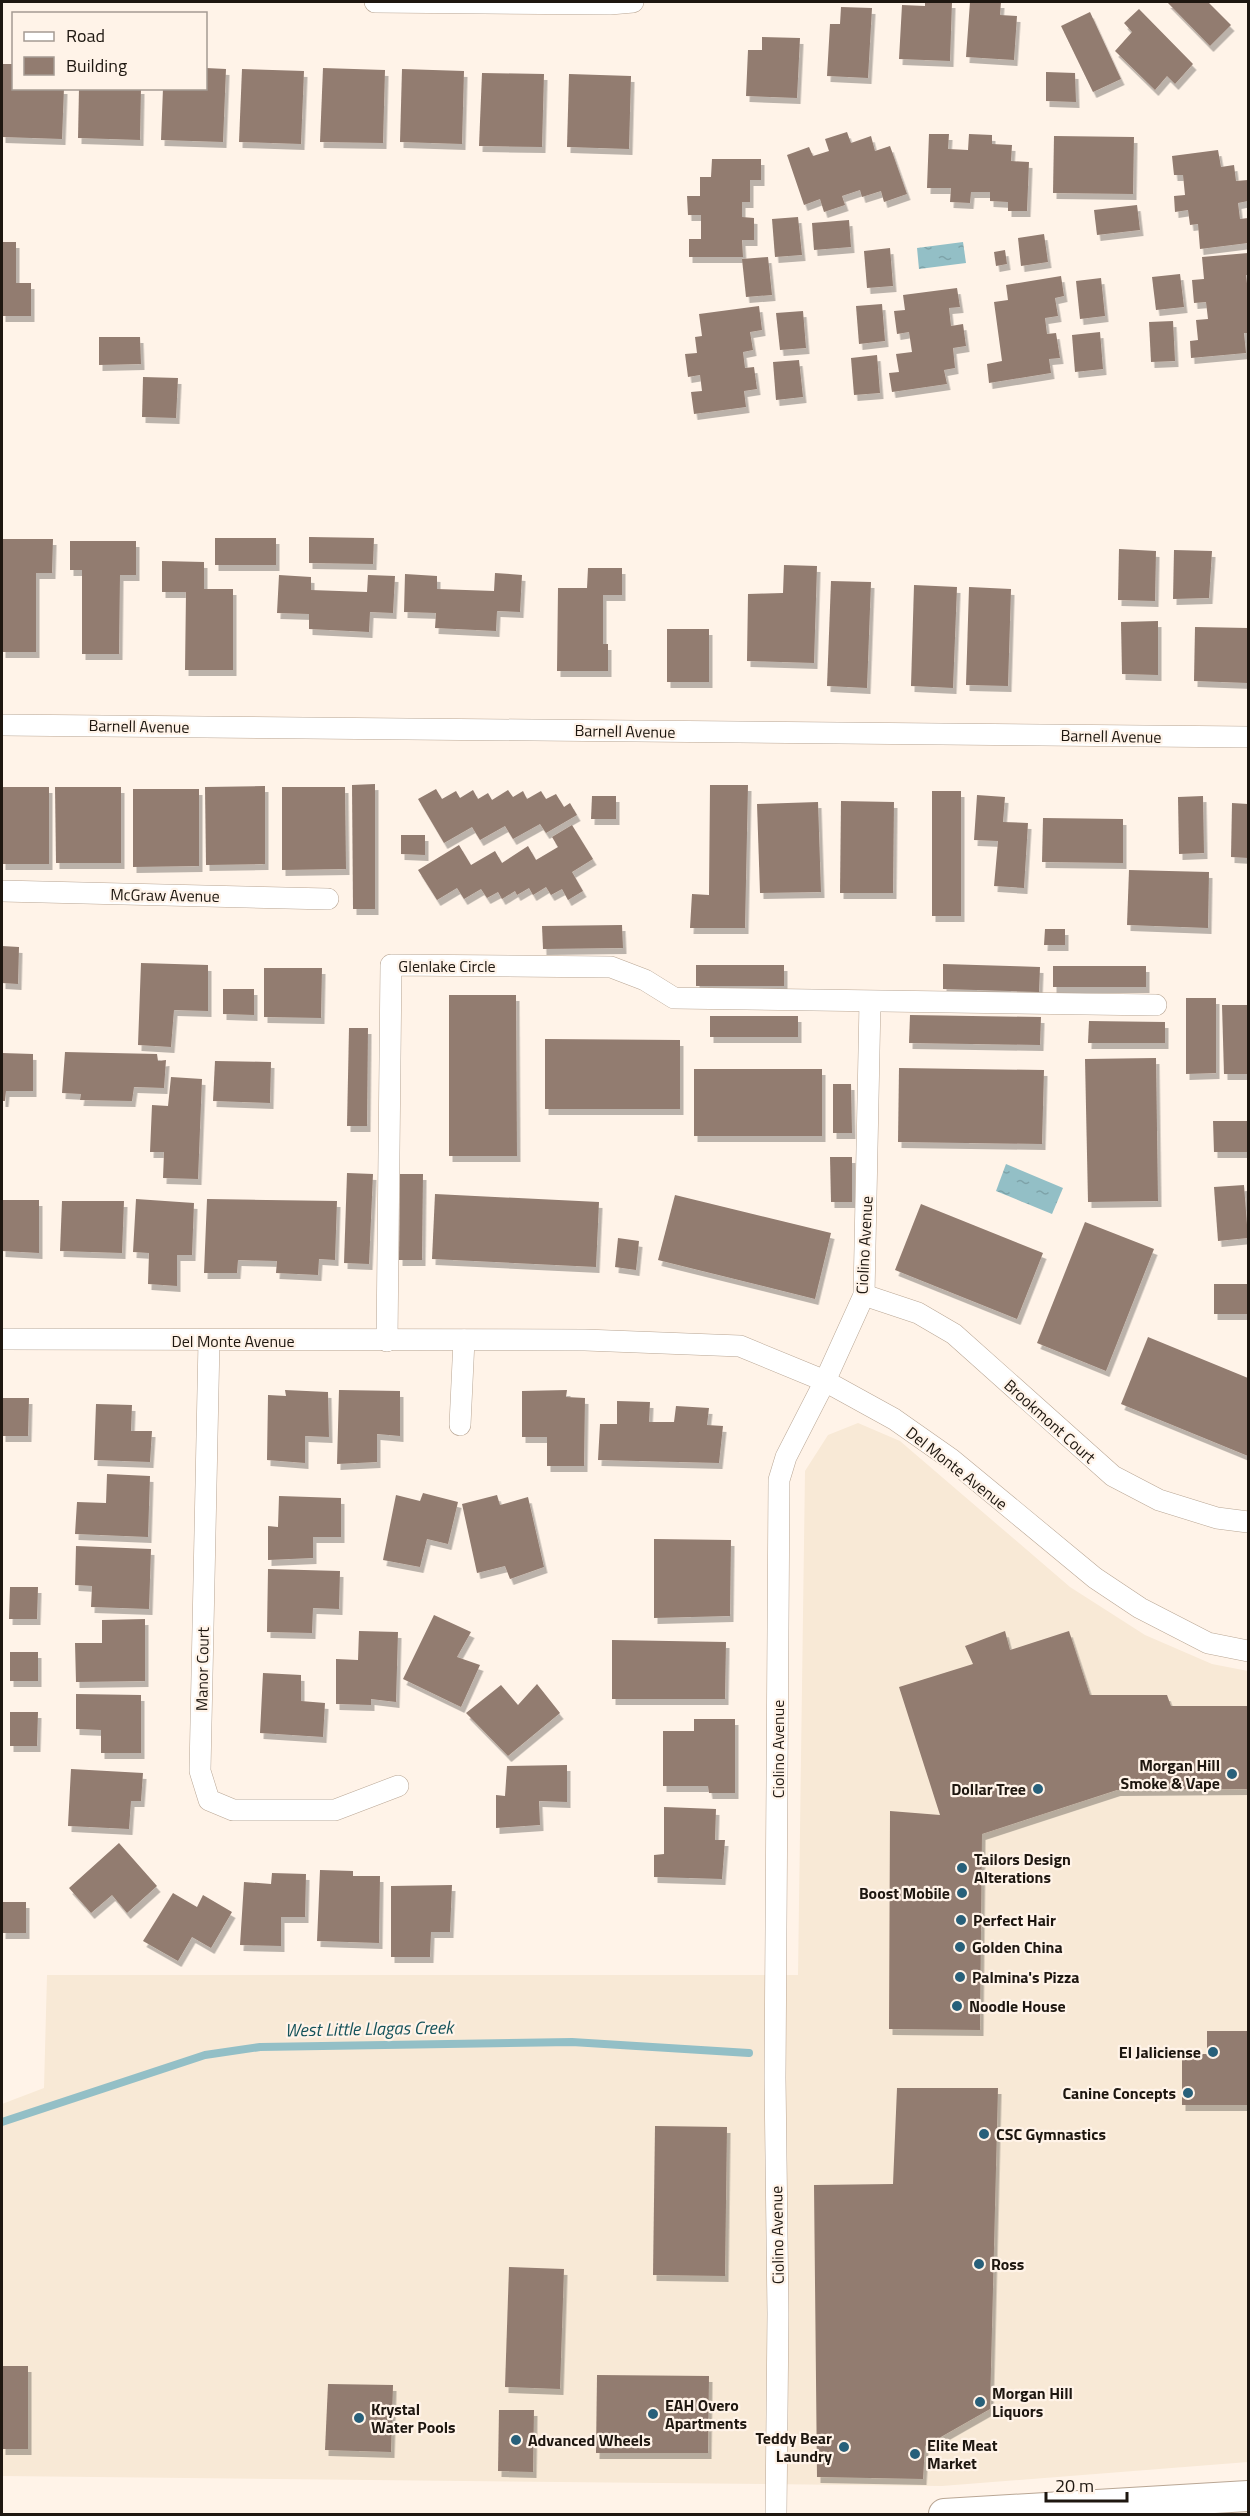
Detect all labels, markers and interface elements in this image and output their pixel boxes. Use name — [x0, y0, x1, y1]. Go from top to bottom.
legend — [12, 12, 207, 90]
text: Road — [66, 22, 105, 49]
text: Building — [66, 52, 127, 79]
street label: Barnell Avenue — [88, 713, 190, 739]
street label: Barnell Avenue — [574, 718, 676, 744]
street label: Barnell Avenue — [1060, 723, 1162, 749]
street label: McGraw Avenue — [110, 882, 220, 908]
street label: Glenlake Circle — [398, 954, 496, 978]
street label: Ciolino Avenue — [849, 1195, 879, 1295]
street label: Del Monte Avenue — [171, 1329, 295, 1353]
street label: Brookmont Court — [999, 1373, 1101, 1469]
street label: Del Monte Avenue — [901, 1421, 1013, 1515]
street label: Manor Court — [189, 1626, 215, 1711]
street label: Ciolino Avenue — [766, 1700, 790, 1798]
place label: Morgan Hill Smoke & Vape — [1121, 1753, 1220, 1795]
marker: Morgan Hill Smoke & Vape — [1225, 1767, 1239, 1781]
place label: Dollar Tree — [951, 1777, 1026, 1801]
marker: Dollar Tree — [1031, 1782, 1045, 1796]
place label: Tailors Design Alterations — [974, 1847, 1071, 1889]
marker: Tailors Design Alterations — [955, 1861, 969, 1875]
place label: Boost Mobile — [859, 1881, 950, 1905]
marker: Boost Mobile — [955, 1886, 969, 1900]
place label: Perfect Hair — [973, 1908, 1056, 1932]
marker: Perfect Hair — [954, 1913, 968, 1927]
place label: Golden China — [972, 1935, 1063, 1959]
marker: Golden China — [953, 1940, 967, 1954]
place label: Palmina's Pizza — [972, 1965, 1079, 1989]
marker: Palmina's Pizza — [953, 1970, 967, 1984]
place label: Noodle House — [969, 1994, 1066, 2018]
marker: Noodle House — [950, 1999, 964, 2013]
water label: West Little Llagas Creek — [285, 2013, 455, 2043]
place label: El Jaliciense — [1119, 2040, 1201, 2064]
marker: El Jaliciense — [1206, 2045, 1220, 2059]
place label: Canine Concepts — [1062, 2081, 1176, 2105]
marker: Canine Concepts — [1181, 2086, 1195, 2100]
place label: CSC Gymnastics — [996, 2122, 1106, 2146]
marker: CSC Gymnastics — [977, 2127, 991, 2141]
street label: Ciolino Avenue — [764, 2186, 790, 2284]
place label: Ross — [991, 2252, 1024, 2276]
marker: Ross — [972, 2257, 986, 2271]
place label: Morgan Hill Liquors — [992, 2381, 1073, 2423]
place label: EAH Overo Apartments — [665, 2393, 747, 2435]
marker: Morgan Hill Liquors — [973, 2395, 987, 2409]
place label: Krystal Water Pools — [371, 2397, 456, 2439]
marker: EAH Overo Apartments — [646, 2407, 660, 2421]
marker: Krystal Water Pools — [352, 2411, 366, 2425]
place label: Teddy Bear Laundry — [755, 2426, 832, 2468]
place label: Advanced Wheels — [528, 2428, 651, 2452]
marker: Advanced Wheels — [509, 2433, 523, 2447]
place label: Elite Meat Market — [927, 2433, 998, 2475]
marker: Teddy Bear Laundry — [837, 2440, 851, 2454]
marker: Elite Meat Market — [908, 2447, 922, 2461]
scale bar — [1046, 2465, 1127, 2503]
text: 20 m — [1055, 2472, 1094, 2499]

